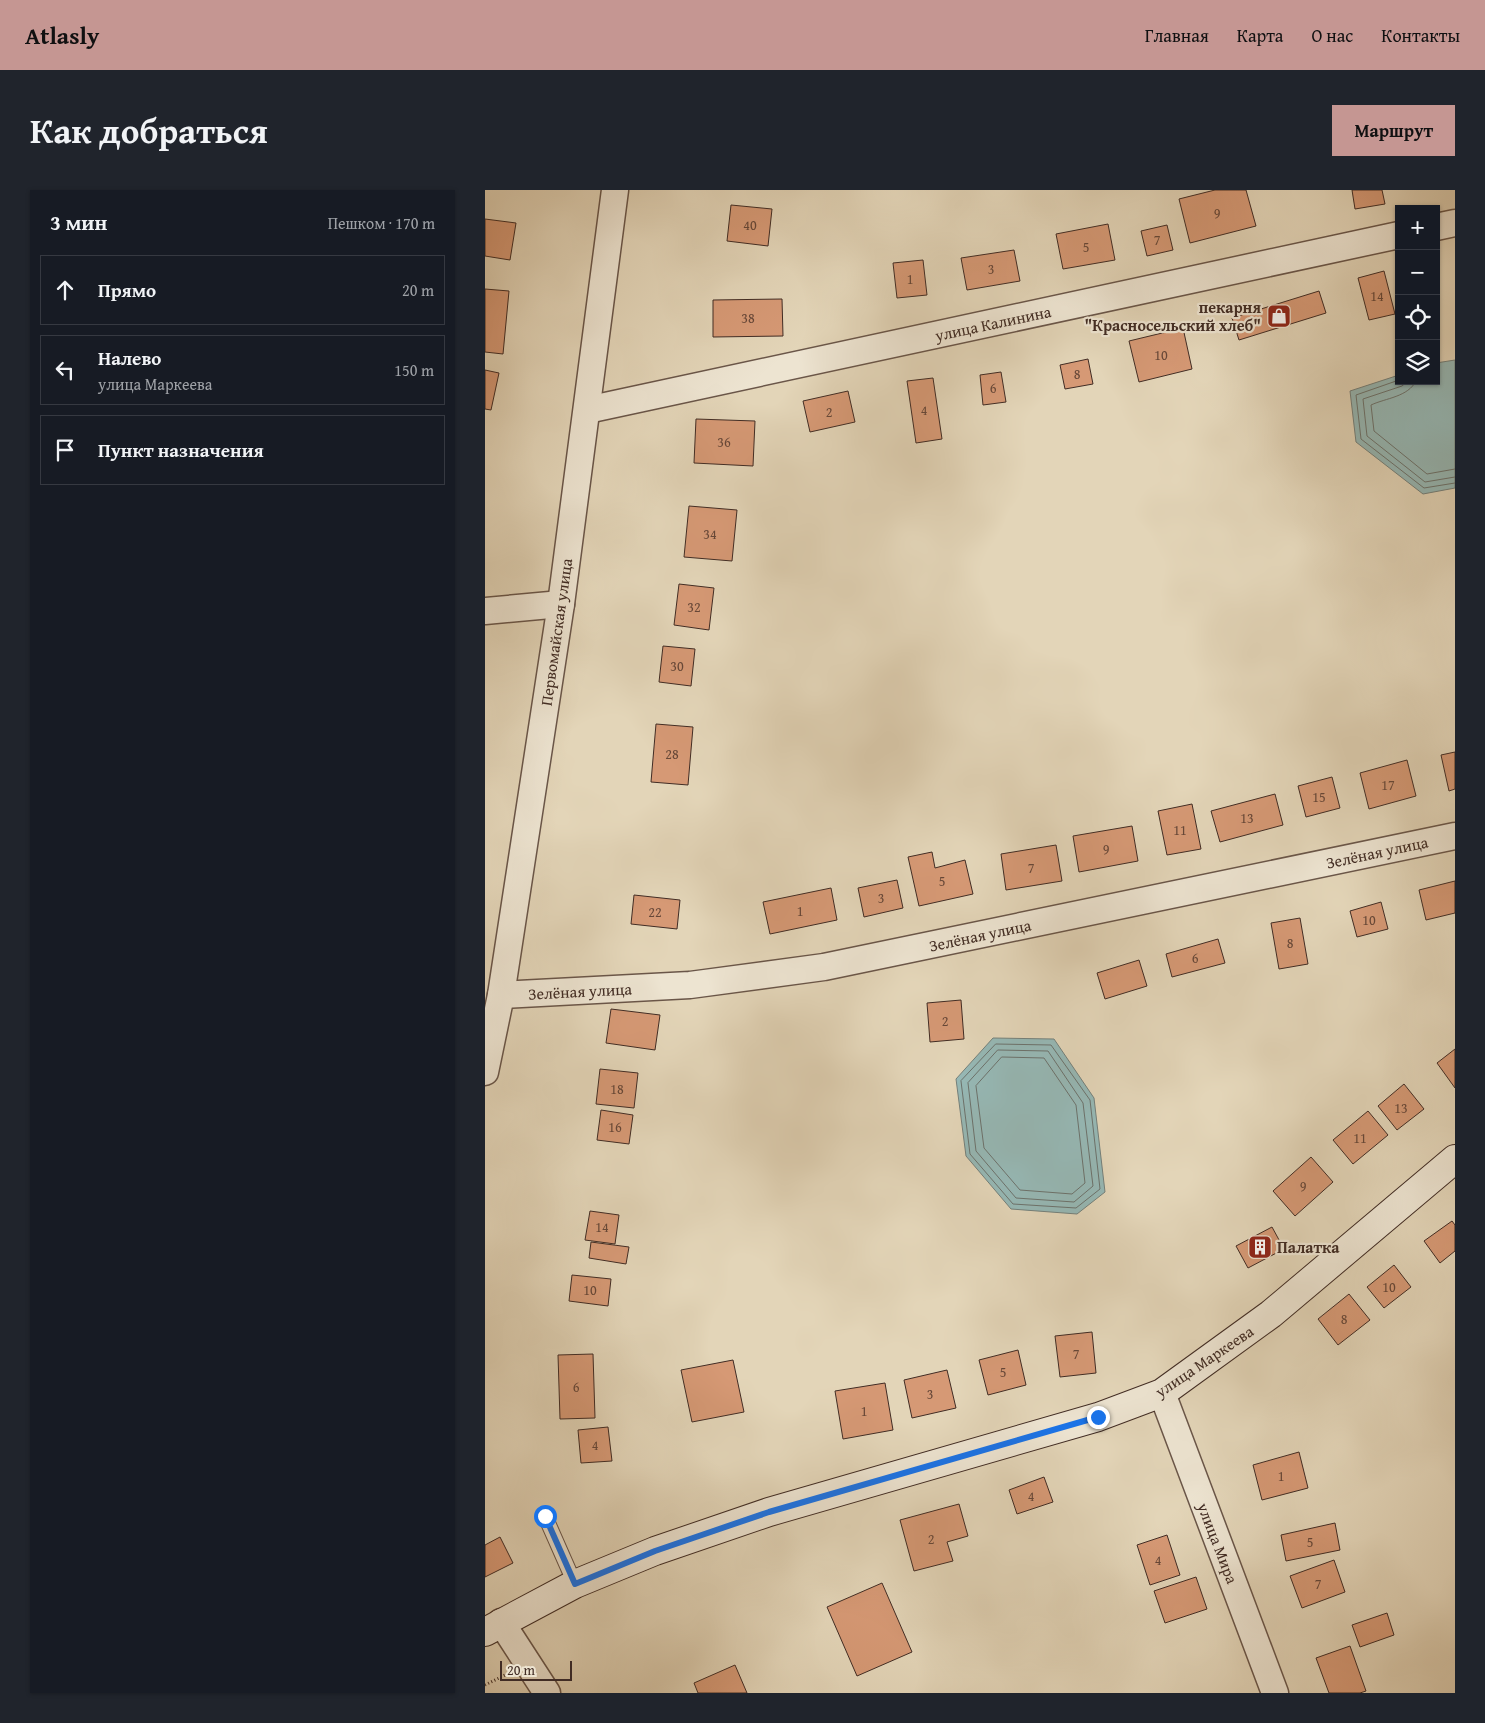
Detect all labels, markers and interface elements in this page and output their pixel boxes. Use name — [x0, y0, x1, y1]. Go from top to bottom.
text: Atlasly — [25, 18, 99, 53]
text: Главная — [1145, 22, 1209, 49]
text: Карта — [1237, 22, 1283, 49]
text: О нас — [1311, 22, 1353, 49]
text: Контакты — [1381, 22, 1460, 49]
text: Как добраться — [30, 105, 268, 156]
button: Маршрут — [1332, 105, 1455, 156]
house number: 9 — [1214, 203, 1221, 223]
map controls — [1395, 205, 1440, 385]
button: + — [1395, 205, 1440, 250]
text: 3 мин — [50, 207, 107, 238]
text: Пешком · 170 m — [328, 211, 435, 235]
house number: 40 — [743, 215, 757, 235]
house number: 7 — [1154, 230, 1161, 250]
house number: 5 — [1083, 237, 1089, 257]
button: − — [1395, 250, 1440, 295]
house number: 3 — [988, 259, 994, 279]
house number: 1 — [907, 269, 913, 289]
icon: ahead — [51, 276, 79, 304]
text: Прямо — [98, 276, 156, 304]
text: 20 m — [402, 278, 434, 302]
house number: 14 — [1370, 286, 1384, 306]
place label: пекарня "Красносельский хлеб" — [1084, 295, 1261, 337]
button: locate — [1395, 295, 1440, 340]
street label: улица Калинина — [932, 299, 1054, 347]
shop icon: пекарня "Красносельский хлеб" — [1266, 303, 1292, 329]
house number: 38 — [741, 308, 755, 328]
button: layers — [1395, 340, 1440, 385]
text: Налево — [98, 344, 161, 372]
house number: 10 — [1154, 345, 1168, 365]
icon: left — [51, 356, 79, 384]
text: 150 m — [394, 358, 434, 382]
house number: 8 — [1074, 364, 1081, 384]
text: улица Маркеева — [98, 372, 212, 396]
house number: 6 — [990, 378, 997, 398]
house number: 4 — [921, 400, 928, 420]
house number: 2 — [826, 402, 832, 422]
house number: 36 — [717, 432, 731, 452]
icon: arrive — [51, 436, 79, 464]
text: Пункт назначения — [98, 436, 264, 464]
house number: 34 — [703, 524, 717, 544]
street label: Первомайская улица — [534, 556, 578, 707]
house number: 32 — [687, 597, 701, 617]
house number: 30 — [670, 656, 684, 676]
house number: 28 — [665, 744, 679, 764]
house number: 17 — [1381, 775, 1395, 795]
house number: 15 — [1312, 787, 1326, 807]
house number: 13 — [1240, 808, 1254, 828]
house number: 11 — [1173, 820, 1187, 840]
street label: Зелёная улица — [1324, 829, 1431, 875]
house number: 9 — [1103, 839, 1110, 859]
house number: 7 — [1028, 858, 1035, 878]
house number: 5 — [939, 871, 945, 891]
house number: 3 — [878, 888, 884, 908]
house number: 1 — [797, 901, 803, 921]
house number: 22 — [648, 902, 662, 922]
house number: 10 — [1362, 910, 1376, 930]
street label: Зелёная улица — [927, 912, 1034, 958]
house number: 8 — [1287, 933, 1294, 953]
house number: 6 — [1192, 948, 1199, 968]
street label: Зелёная улица — [528, 976, 633, 1006]
house number: 2 — [942, 1011, 948, 1031]
house number: 18 — [610, 1079, 624, 1099]
house number: 13 — [1394, 1098, 1408, 1118]
house number: 16 — [608, 1117, 622, 1137]
house number: 11 — [1353, 1128, 1367, 1148]
house number: 9 — [1300, 1176, 1307, 1196]
house number: 14 — [595, 1217, 609, 1237]
building icon: Палатка — [1247, 1234, 1273, 1260]
place label: Палатка — [1277, 1235, 1340, 1259]
house number: 10 — [1382, 1277, 1396, 1297]
house number: 10 — [583, 1280, 597, 1300]
house number: 8 — [1341, 1309, 1348, 1329]
street label: улица Маркеева — [1149, 1319, 1258, 1403]
house number: 7 — [1073, 1344, 1080, 1364]
house number: 5 — [1000, 1362, 1006, 1382]
house number: 6 — [573, 1377, 580, 1397]
house number: 3 — [927, 1384, 933, 1404]
house number: 1 — [861, 1401, 867, 1421]
route end — [1087, 1406, 1110, 1429]
house number: 4 — [592, 1435, 599, 1455]
house number: 1 — [1278, 1466, 1284, 1486]
house number: 4 — [1028, 1486, 1035, 1506]
street label: улица Мира — [1191, 1498, 1245, 1587]
route start — [534, 1505, 557, 1528]
house number: 2 — [928, 1529, 934, 1549]
house number: 5 — [1307, 1532, 1313, 1552]
house number: 4 — [1155, 1550, 1162, 1570]
house number: 7 — [1315, 1574, 1322, 1594]
scale bar — [500, 1658, 573, 1681]
text: 20 m — [507, 1660, 535, 1680]

